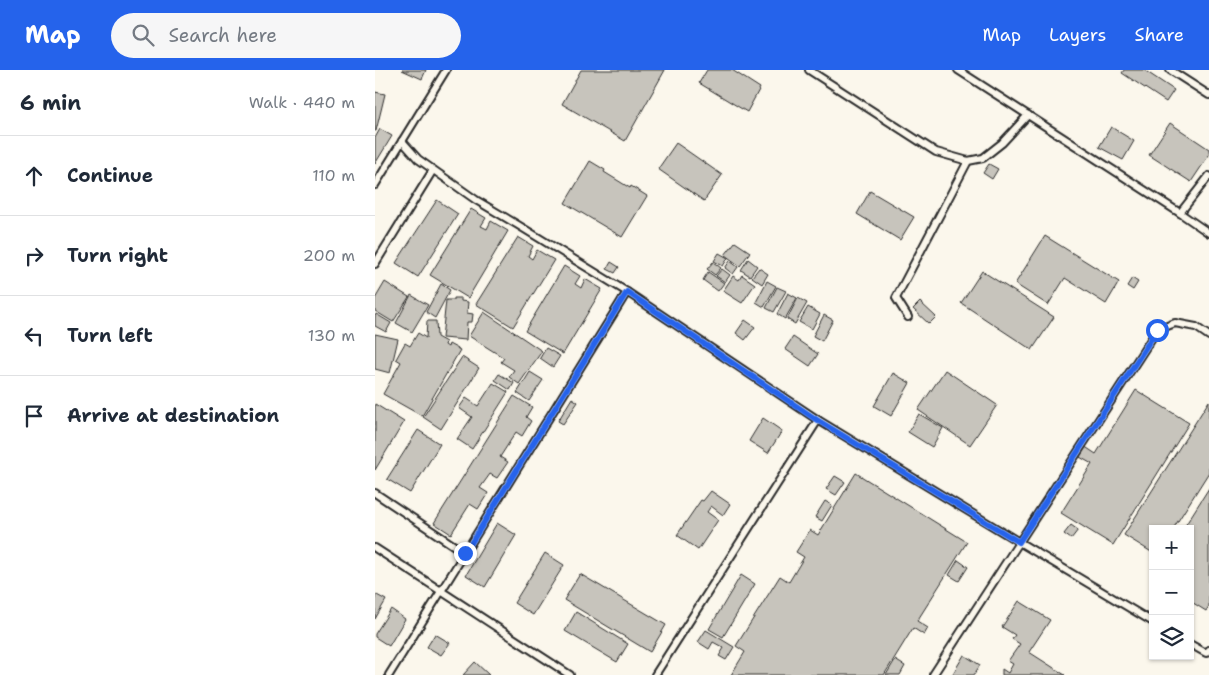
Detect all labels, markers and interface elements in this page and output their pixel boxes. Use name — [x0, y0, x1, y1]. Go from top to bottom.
search box — [111, 13, 461, 58]
text: Map — [25, 19, 81, 51]
icon: search — [129, 21, 157, 49]
text: Search here — [169, 23, 277, 48]
text: Map — [983, 23, 1021, 47]
text: Layers — [1049, 23, 1106, 47]
text: Share — [1134, 23, 1184, 47]
text: 6 min — [20, 89, 81, 117]
text: Walk · 440 m — [249, 92, 355, 113]
icon: ahead — [20, 162, 48, 190]
text: Continue — [67, 163, 153, 188]
text: 110 m — [312, 165, 355, 186]
icon: right — [20, 242, 48, 270]
text: Turn right — [67, 243, 168, 268]
text: 200 m — [303, 245, 355, 266]
route start — [1146, 319, 1169, 342]
icon: left — [20, 322, 48, 350]
text: Turn left — [67, 323, 153, 348]
text: 130 m — [308, 325, 355, 346]
icon: arrive — [20, 402, 48, 430]
text: Arrive at destination — [67, 403, 279, 428]
map controls — [1149, 525, 1194, 660]
button: + — [1149, 525, 1194, 570]
route end — [454, 542, 477, 565]
button: − — [1149, 570, 1194, 615]
button: layers — [1149, 615, 1194, 660]

